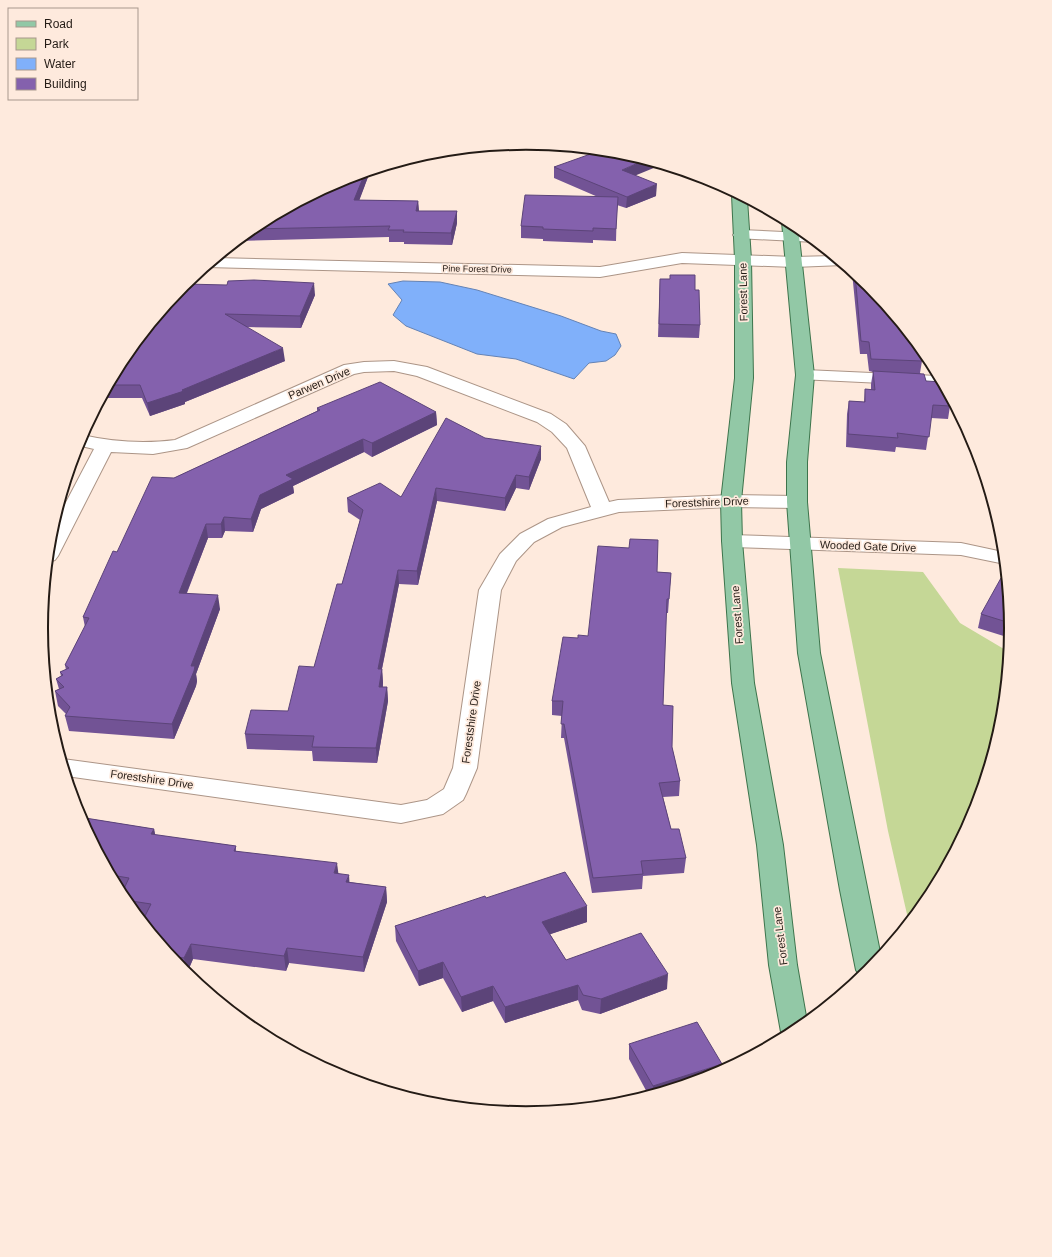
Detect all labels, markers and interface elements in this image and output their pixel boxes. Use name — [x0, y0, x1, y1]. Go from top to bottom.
legend — [8, 8, 138, 100]
text: Road — [44, 17, 73, 31]
text: Park — [44, 37, 70, 51]
text: Water — [44, 57, 76, 71]
text: Building — [44, 77, 87, 91]
street label: Pine Forest Drive — [442, 263, 512, 275]
street label: Forest Lane — [736, 263, 750, 321]
street label: Parwen Drive — [286, 365, 352, 401]
street label: Forestshire Drive — [665, 495, 749, 509]
street label: Wooded Gate Drive — [820, 538, 916, 554]
street label: Forest Lane — [729, 585, 745, 645]
street label: Forestshire Drive — [459, 680, 483, 764]
street label: Forestshire Drive — [110, 767, 194, 791]
street label: Forest Lane — [770, 906, 790, 966]

